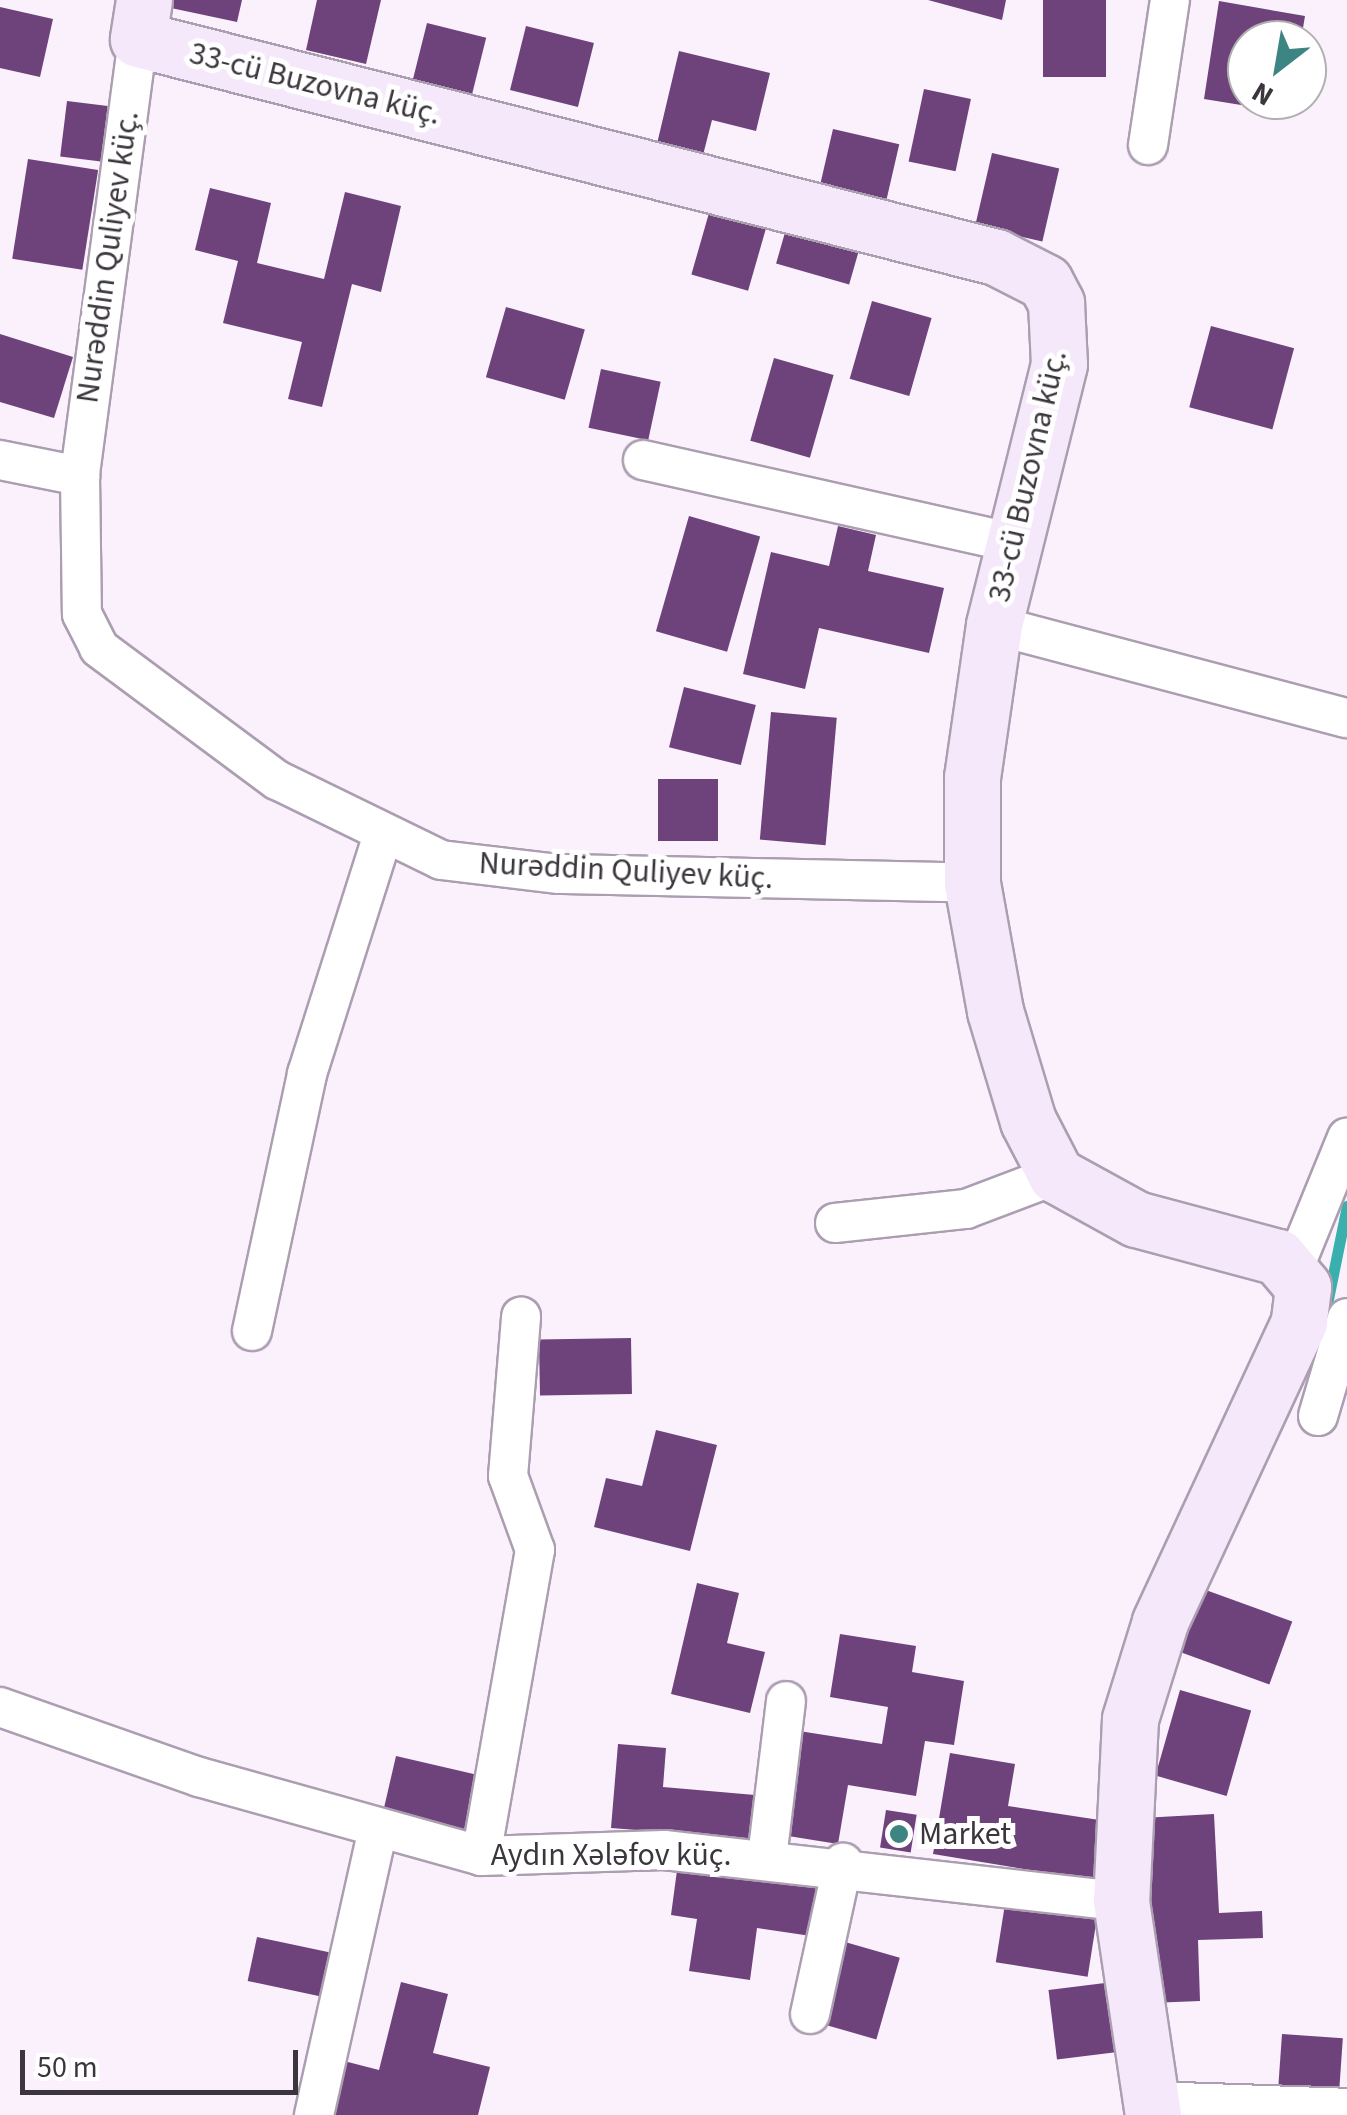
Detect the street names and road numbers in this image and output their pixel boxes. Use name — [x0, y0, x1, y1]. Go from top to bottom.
street label: 33-cü Buzovna küç. — [186, 34, 444, 134]
street label: Nurəddin Quliyev küç. — [68, 108, 148, 406]
street label: 33-cü Buzovna küç. — [980, 346, 1076, 606]
street label: Nurəddin Quliyev küç. — [478, 844, 774, 898]
street label: Aydın Xələfov küç. — [491, 1836, 731, 1874]

